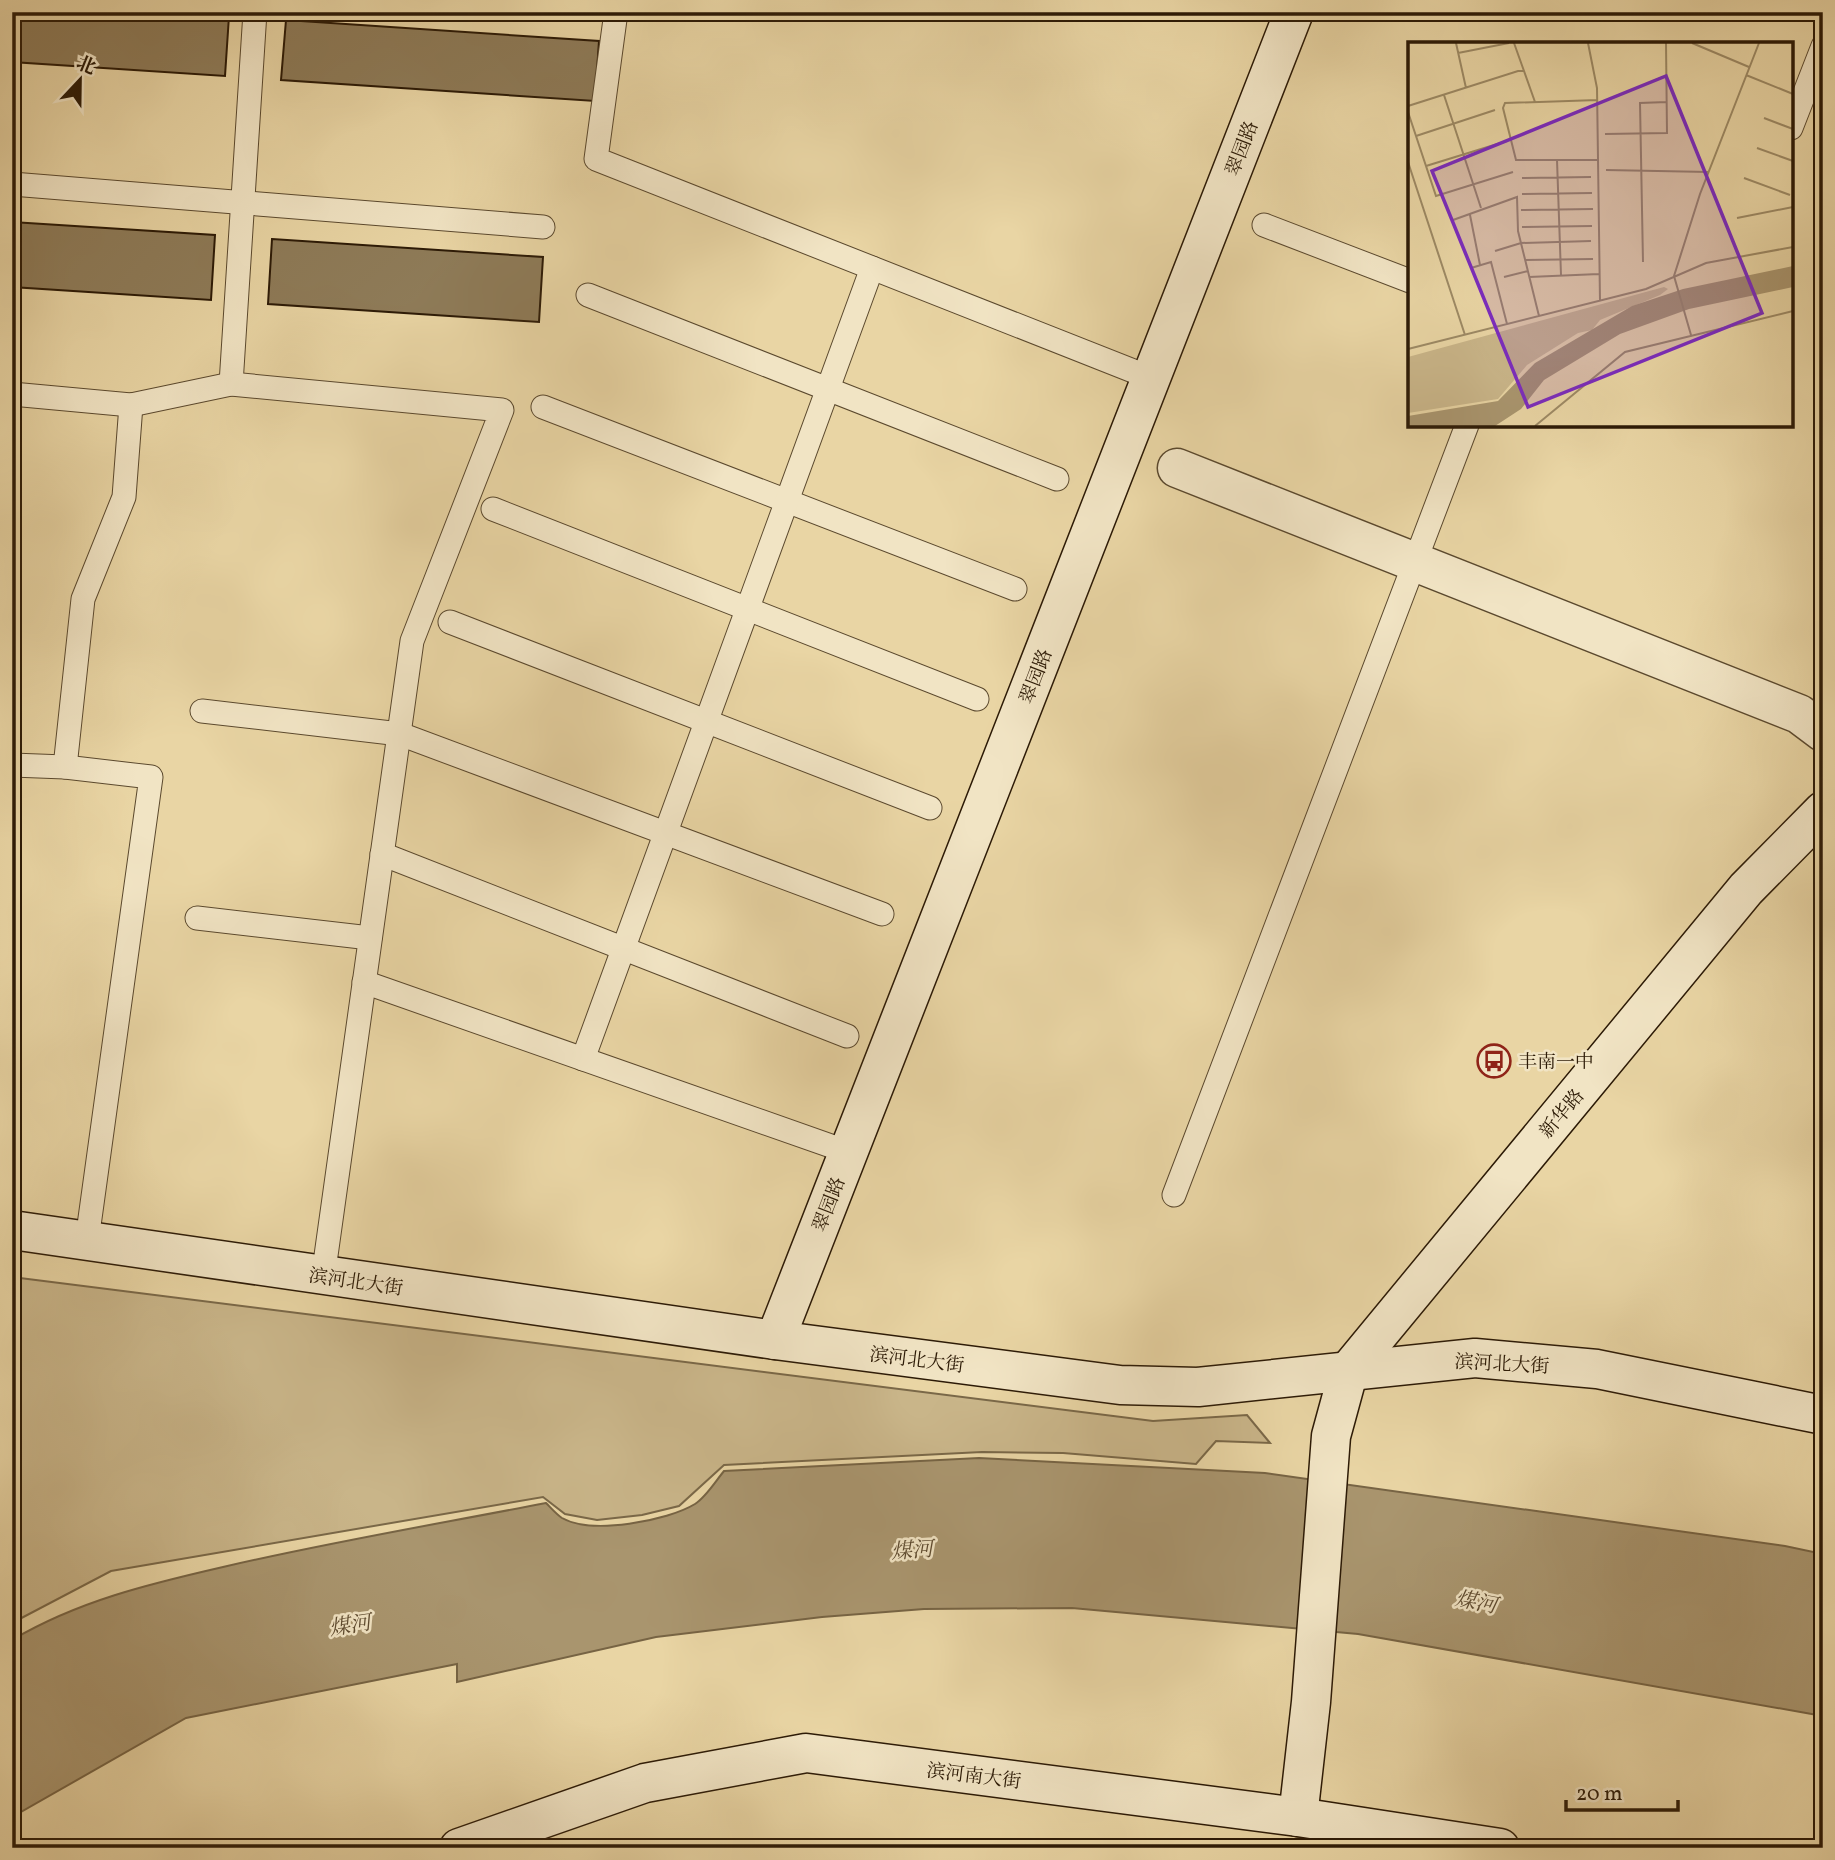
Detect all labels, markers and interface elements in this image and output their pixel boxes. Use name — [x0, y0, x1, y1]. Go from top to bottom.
inset map — [1408, 42, 1793, 427]
north arrow — [46, 46, 116, 116]
text: 北 — [72, 50, 99, 82]
street label: 翠园路 — [1221, 117, 1265, 180]
street label: 翠园路 — [1015, 645, 1059, 708]
bus stop icon: 丰南一中 — [1475, 1042, 1513, 1080]
place label: 丰南一中 — [1518, 1050, 1594, 1076]
street label: 新华路 — [1534, 1084, 1591, 1144]
street label: 翠园路 — [808, 1173, 852, 1236]
street label: 滨河北大街 — [307, 1263, 405, 1302]
street label: 滨河北大街 — [868, 1342, 965, 1380]
street label: 滨河北大街 — [1454, 1350, 1550, 1380]
water label: 煤河 — [890, 1535, 938, 1567]
water label: 煤河 — [1452, 1585, 1503, 1622]
water label: 煤河 — [327, 1608, 377, 1644]
street label: 滨河南大街 — [925, 1758, 1022, 1796]
scale bar — [1566, 1769, 1678, 1813]
text: 20 m — [1576, 1780, 1622, 1809]

